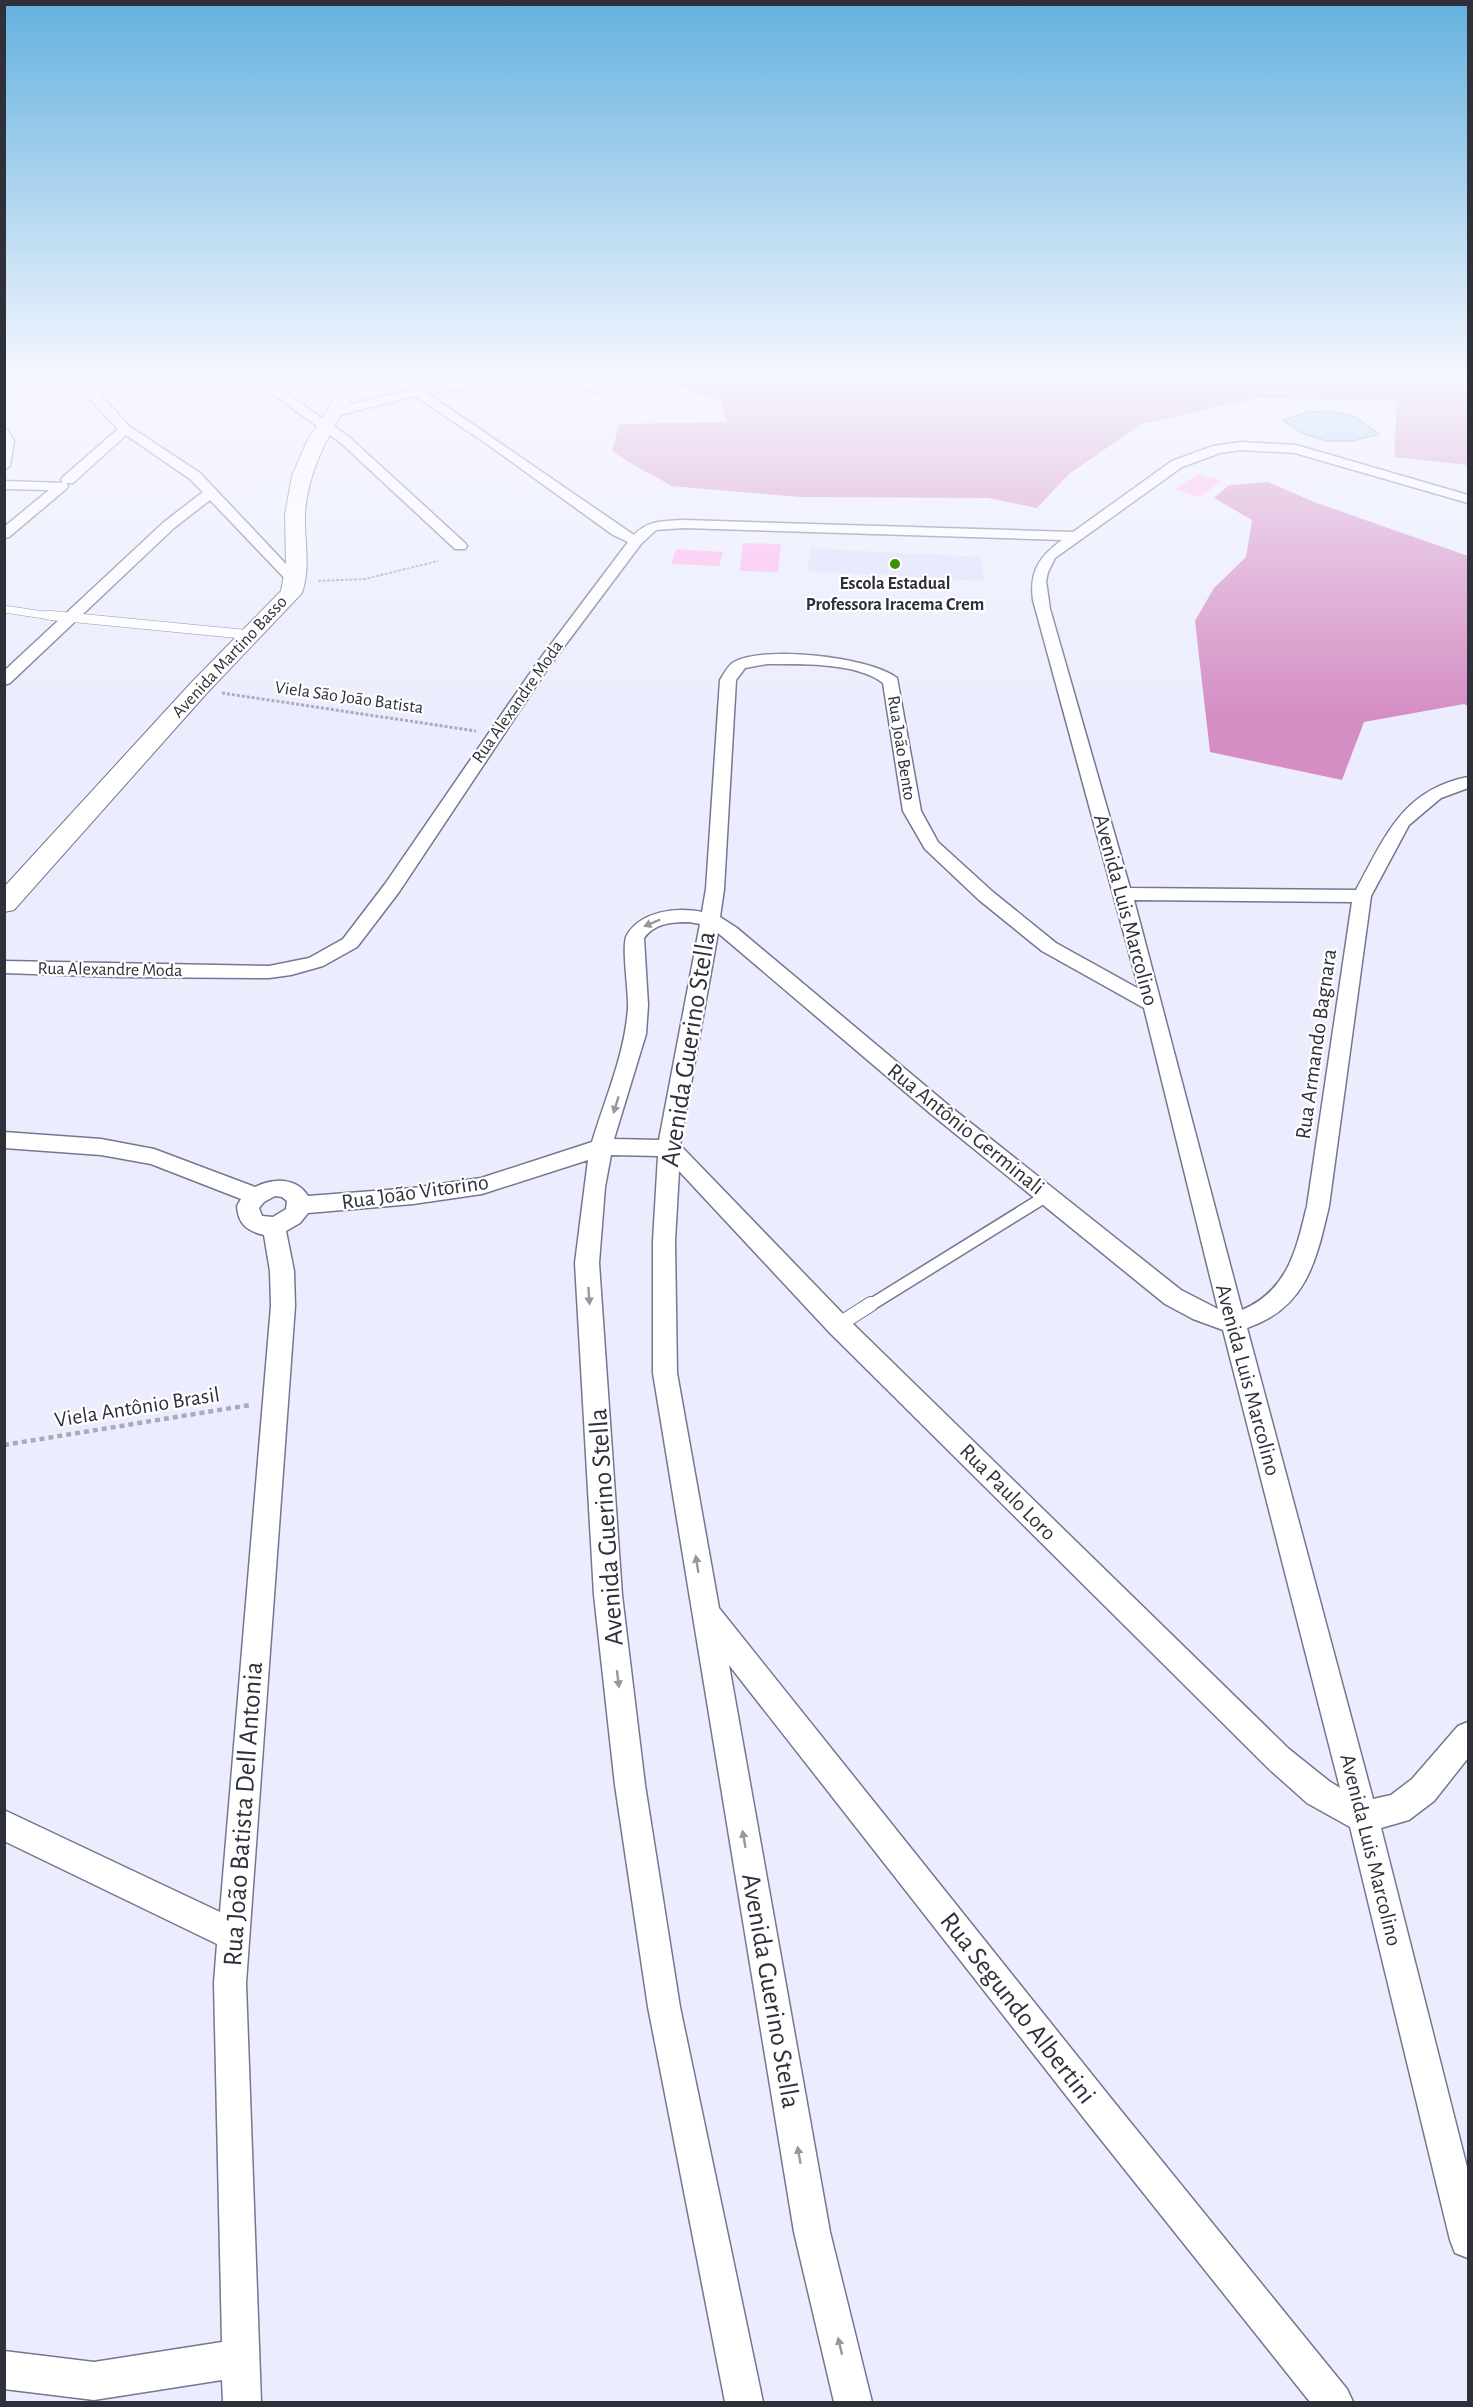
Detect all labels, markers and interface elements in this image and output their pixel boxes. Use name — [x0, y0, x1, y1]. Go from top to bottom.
marker: Escola Estadual Professora Iracema Crem — [888, 557, 902, 571]
place label: Escola Estadual Professora Iracema Crem — [806, 575, 984, 614]
street label: Avenida Martino Basso — [169, 592, 291, 721]
street label: Rua Alexandre Moda — [469, 638, 567, 766]
street label: Viela São João Batista — [274, 679, 424, 717]
street label: Rua João Bento — [884, 694, 918, 802]
street label: Avenida Luis Marcolino — [1090, 812, 1162, 1008]
one-way arrow — [643, 919, 661, 928]
street label: Avenida Guerino Stella — [656, 929, 720, 1169]
street label: Rua Armando Bagnara — [1292, 947, 1340, 1141]
street label: Rua Alexandre Moda — [37, 960, 183, 980]
street label: Rua Antônio Germinali — [884, 1059, 1048, 1199]
one-way arrow — [611, 1096, 620, 1114]
street label: Rua João Vitorino — [340, 1171, 490, 1213]
street label: Avenida Luis Marcolino — [1212, 1282, 1284, 1478]
one-way arrow — [585, 1287, 594, 1306]
street label: Viela Antônio Brasil — [53, 1383, 221, 1431]
street label: Avenida Guerino Stella — [584, 1407, 628, 1647]
street label: Rua Paulo Loro — [956, 1440, 1060, 1544]
one-way arrow — [692, 1554, 701, 1573]
street label: Rua João Batista Dell Antonia — [219, 1661, 267, 1967]
one-way arrow — [613, 1670, 623, 1689]
street label: Avenida Luis Marcolino — [1336, 1752, 1406, 1948]
one-way arrow — [739, 1829, 748, 1848]
street label: Avenida Guerino Stella — [737, 1871, 805, 2111]
street label: Rua Segundo Albertini — [935, 1907, 1101, 2109]
one-way arrow — [794, 2145, 803, 2164]
one-way arrow — [834, 2336, 844, 2355]

